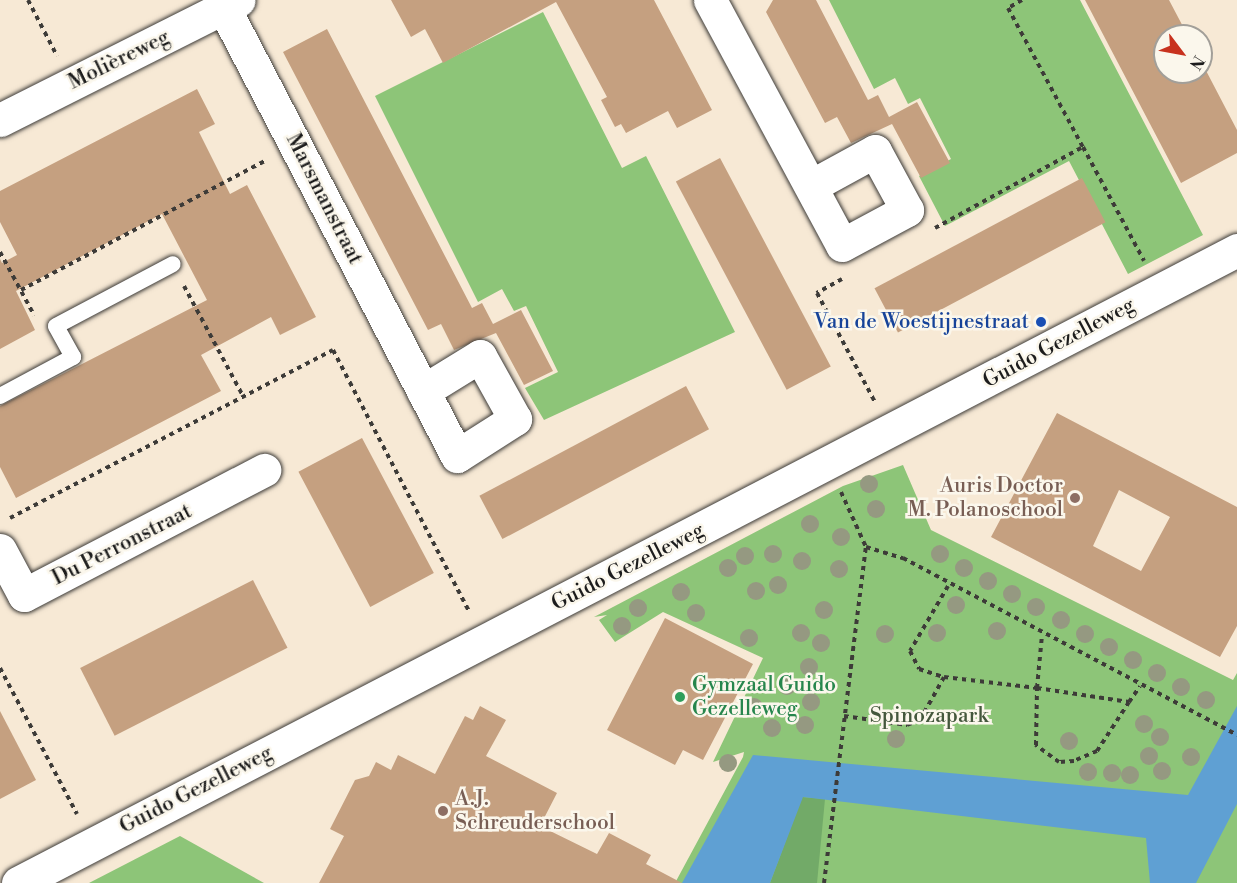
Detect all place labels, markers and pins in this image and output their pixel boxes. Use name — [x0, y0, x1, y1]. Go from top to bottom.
place label: Van de Woestijnestraat — [814, 309, 1029, 335]
marker: Van de Woestijnestraat — [1034, 315, 1048, 329]
place label: Auris Doctor M. Polanoschool — [907, 473, 1063, 523]
marker: Auris Doctor M. Polanoschool — [1068, 491, 1082, 505]
place label: Gymzaal Guido Gezelleweg — [692, 672, 836, 722]
marker: Gymzaal Guido Gezelleweg — [673, 690, 687, 704]
place label: A.J. Schreuderschool — [455, 786, 615, 836]
marker: A.J. Schreuderschool — [436, 804, 450, 818]

